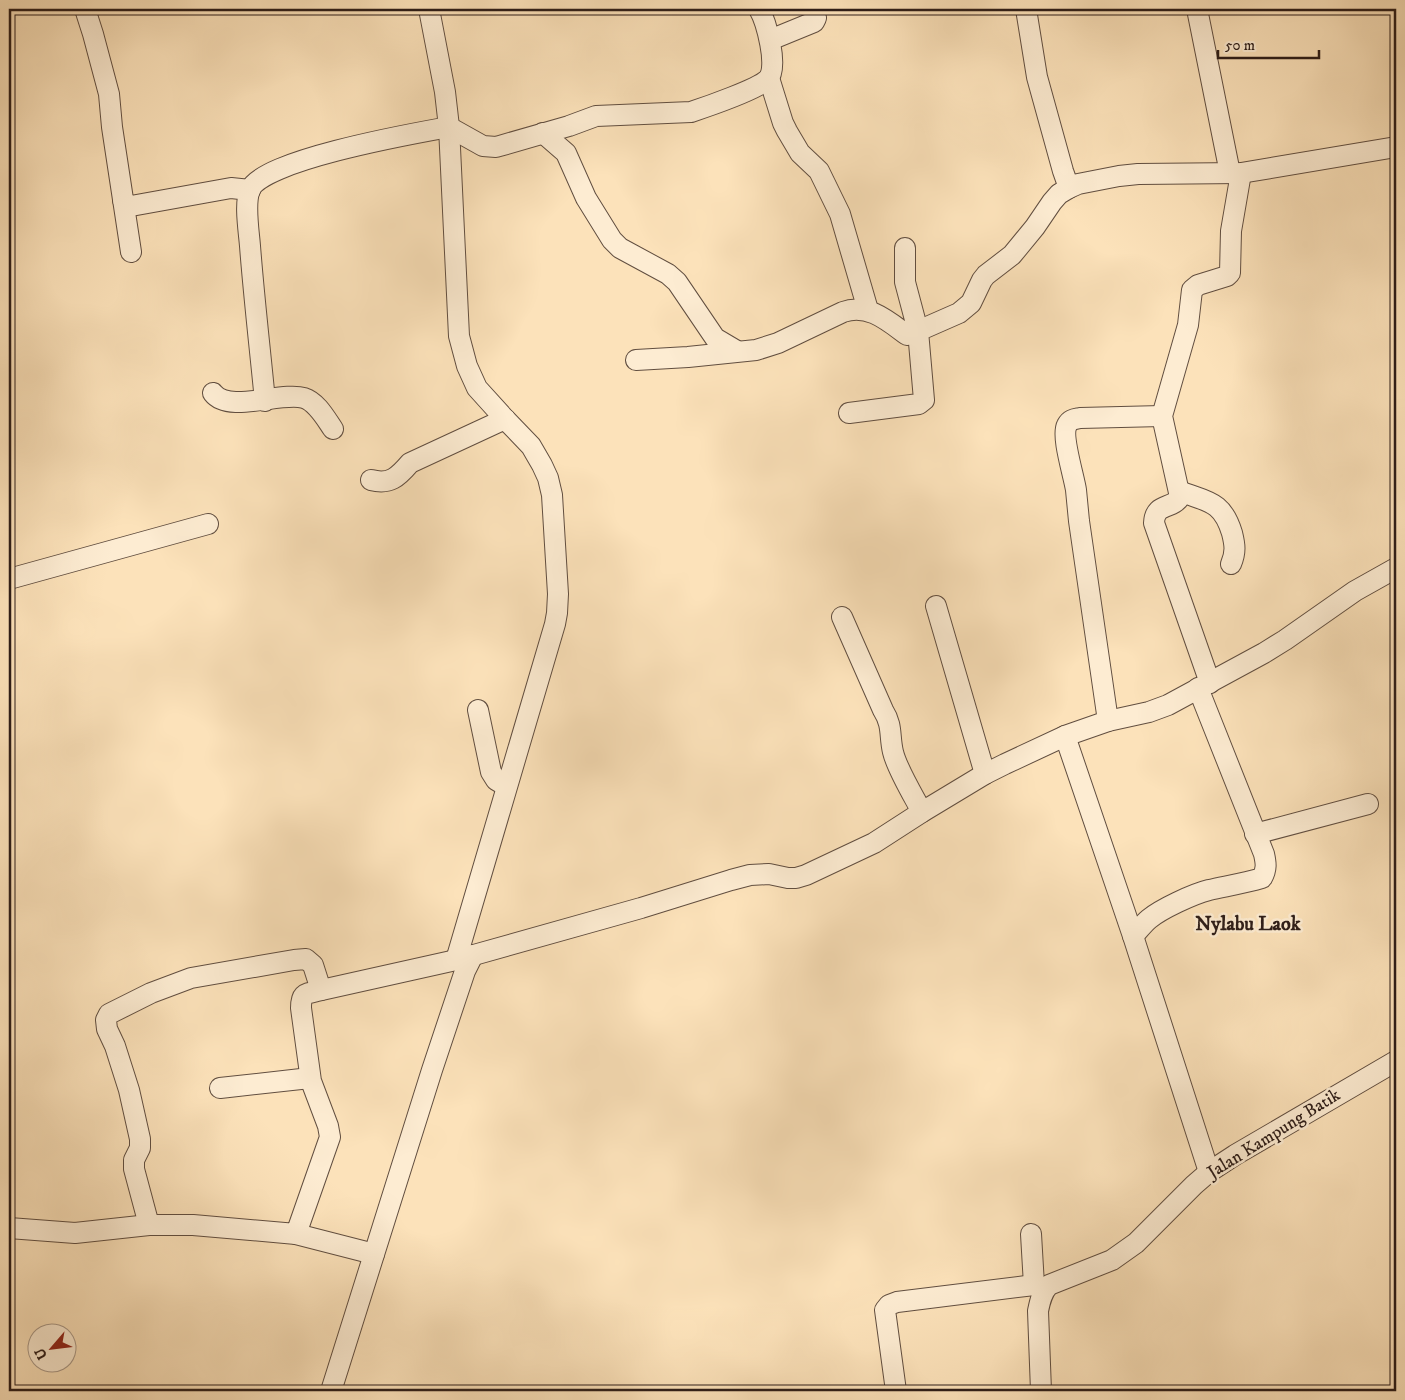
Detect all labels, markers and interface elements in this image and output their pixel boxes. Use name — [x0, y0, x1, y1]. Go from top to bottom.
scale bar — [1218, 28, 1319, 60]
text: 50 m — [1225, 36, 1255, 55]
district label: Nylabu Laok — [1195, 912, 1302, 937]
street label: Jalan Kampung Batik — [1202, 1084, 1345, 1185]
north arrow — [28, 1322, 78, 1372]
text: U — [31, 1344, 52, 1363]

